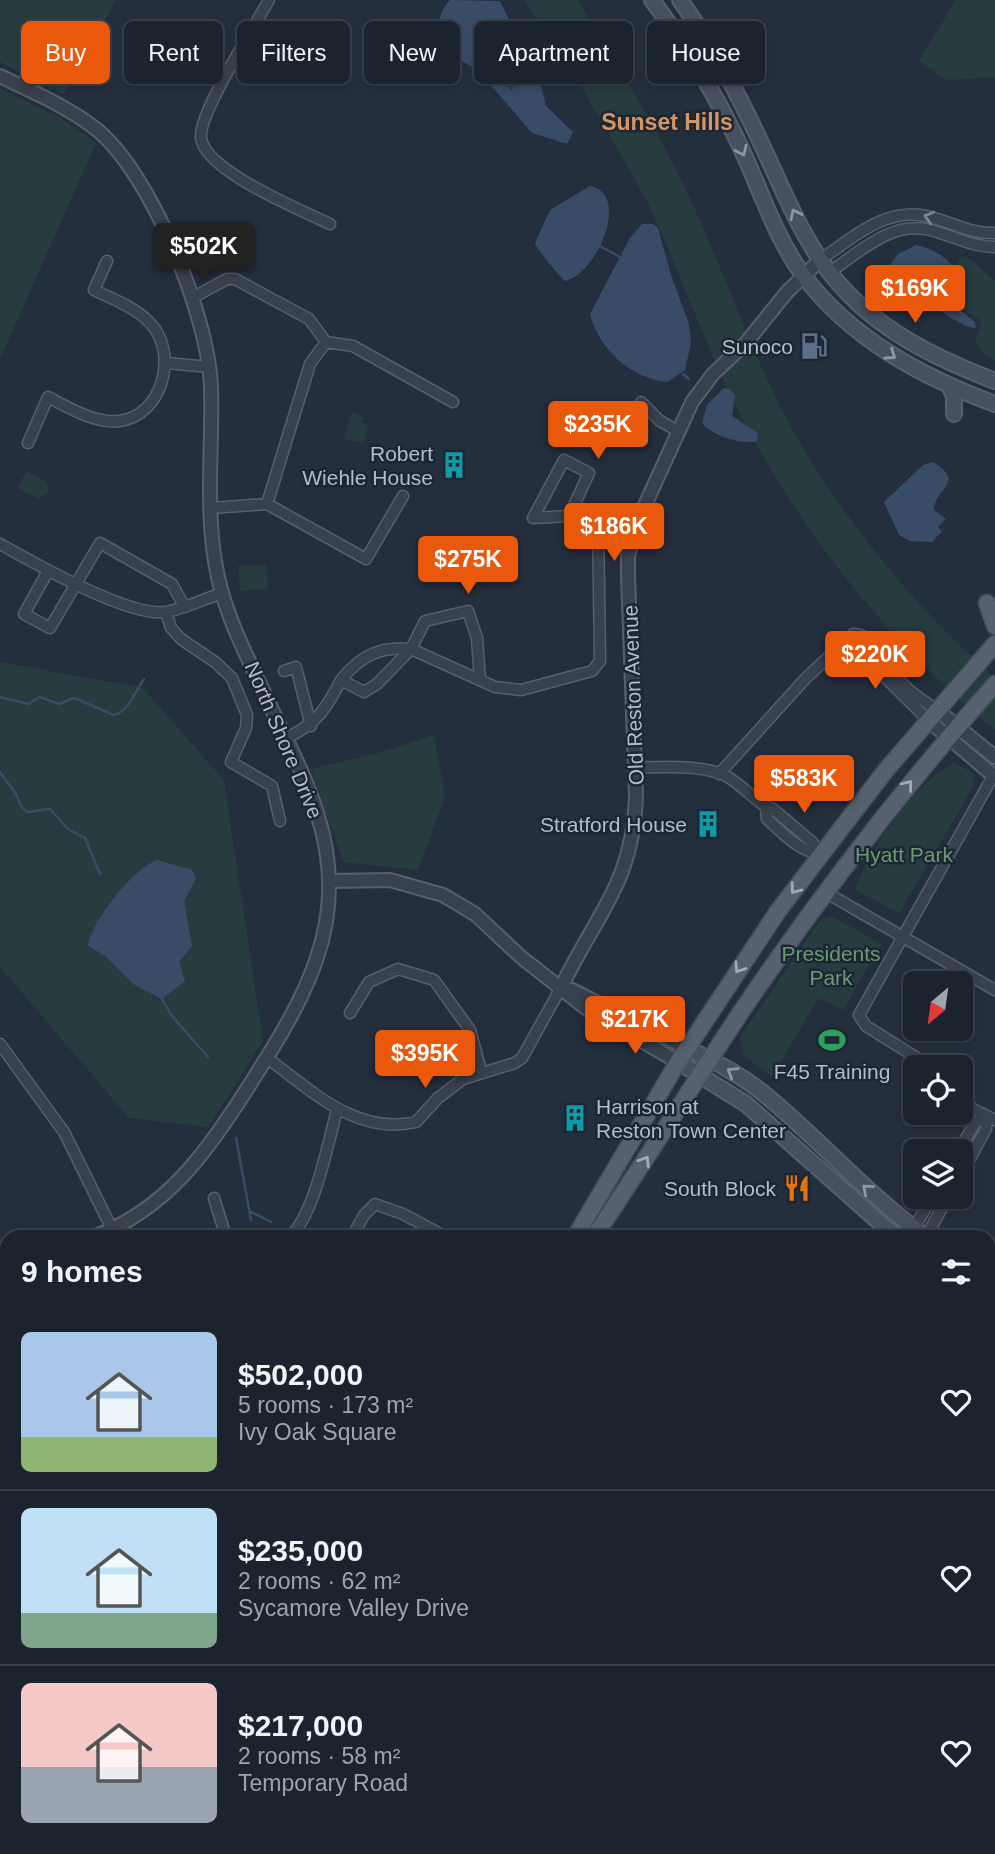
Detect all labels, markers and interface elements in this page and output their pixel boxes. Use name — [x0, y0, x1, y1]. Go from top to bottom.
chip: Buy — [21, 21, 110, 84]
chip: Rent — [124, 21, 223, 84]
chip: Filters — [237, 21, 350, 84]
chip: New — [364, 21, 460, 84]
chip: Apartment — [474, 21, 633, 84]
chip: House — [647, 21, 765, 84]
district label: Sunset Hills — [601, 109, 733, 135]
one-way arrow — [734, 144, 748, 156]
one-way arrow — [789, 209, 803, 221]
one-way arrow — [924, 210, 936, 225]
pin: $502K — [155, 224, 253, 283]
text: $502K — [170, 233, 238, 259]
pin: $169K — [866, 266, 964, 325]
text: $169K — [881, 275, 949, 301]
fuel station icon: Sunoco — [799, 331, 829, 361]
place label: Sunoco — [722, 335, 793, 358]
one-way arrow — [883, 347, 896, 359]
pin: $235K — [549, 402, 647, 461]
text: $235K — [564, 411, 632, 437]
place label: Robert Wiehle House — [302, 442, 433, 489]
building icon: Robert Wiehle House — [439, 450, 469, 480]
pin: $186K — [565, 504, 663, 563]
text: $186K — [580, 513, 648, 539]
pin: $275K — [419, 536, 517, 596]
text: $275K — [434, 546, 502, 572]
street label: Old Reston Avenue — [618, 604, 648, 786]
pin: $220K — [826, 632, 924, 691]
text: $220K — [841, 641, 909, 667]
street label: North Shore Drive — [241, 658, 327, 822]
pin: $583K — [755, 756, 853, 815]
text: $583K — [770, 765, 838, 791]
one-way arrow — [900, 780, 912, 793]
building icon: Stratford House — [693, 809, 723, 839]
place label: Stratford House — [540, 813, 687, 836]
park label: Hyatt Park — [855, 843, 954, 866]
one-way arrow — [790, 881, 803, 894]
park label: Presidents Park — [781, 942, 881, 989]
one-way arrow — [734, 960, 747, 973]
north arrow — [903, 971, 973, 1041]
map controls — [903, 971, 973, 1209]
pin: $217K — [586, 996, 684, 1056]
text: $217K — [601, 1006, 669, 1032]
sports icon: F45 Training — [817, 1025, 847, 1055]
pin: $395K — [376, 1030, 474, 1090]
text: $395K — [391, 1040, 459, 1066]
button: locate — [903, 1055, 973, 1125]
place label: F45 Training — [774, 1060, 890, 1083]
one-way arrow — [726, 1067, 739, 1080]
place label: Harrison at Reston Town Center — [596, 1095, 786, 1142]
building icon: Harrison at Reston Town Center — [560, 1103, 590, 1133]
button: layers — [903, 1139, 973, 1209]
one-way arrow — [636, 1156, 649, 1169]
restaurant icon: South Block — [782, 1173, 812, 1203]
place label: South Block — [664, 1177, 776, 1200]
one-way arrow — [862, 1185, 875, 1197]
icon: filters — [937, 1253, 975, 1291]
text: 9 homes — [21, 1255, 143, 1288]
text: $502,000 — [238, 1358, 363, 1391]
icon: home — [77, 1360, 161, 1444]
icon: heart — [937, 1383, 975, 1421]
text: 5 rooms · 173 m² — [238, 1392, 413, 1418]
text: Ivy Oak Square — [238, 1419, 397, 1445]
text: $235,000 — [238, 1534, 363, 1567]
icon: home — [77, 1536, 161, 1620]
icon: heart — [937, 1559, 975, 1597]
text: 2 rooms · 62 m² — [238, 1568, 400, 1594]
text: Sycamore Valley Drive — [238, 1595, 469, 1621]
text: $217,000 — [238, 1709, 363, 1742]
icon: home — [77, 1711, 161, 1795]
icon: heart — [937, 1734, 975, 1772]
text: 2 rooms · 58 m² — [238, 1743, 400, 1769]
text: Temporary Road — [238, 1770, 408, 1796]

